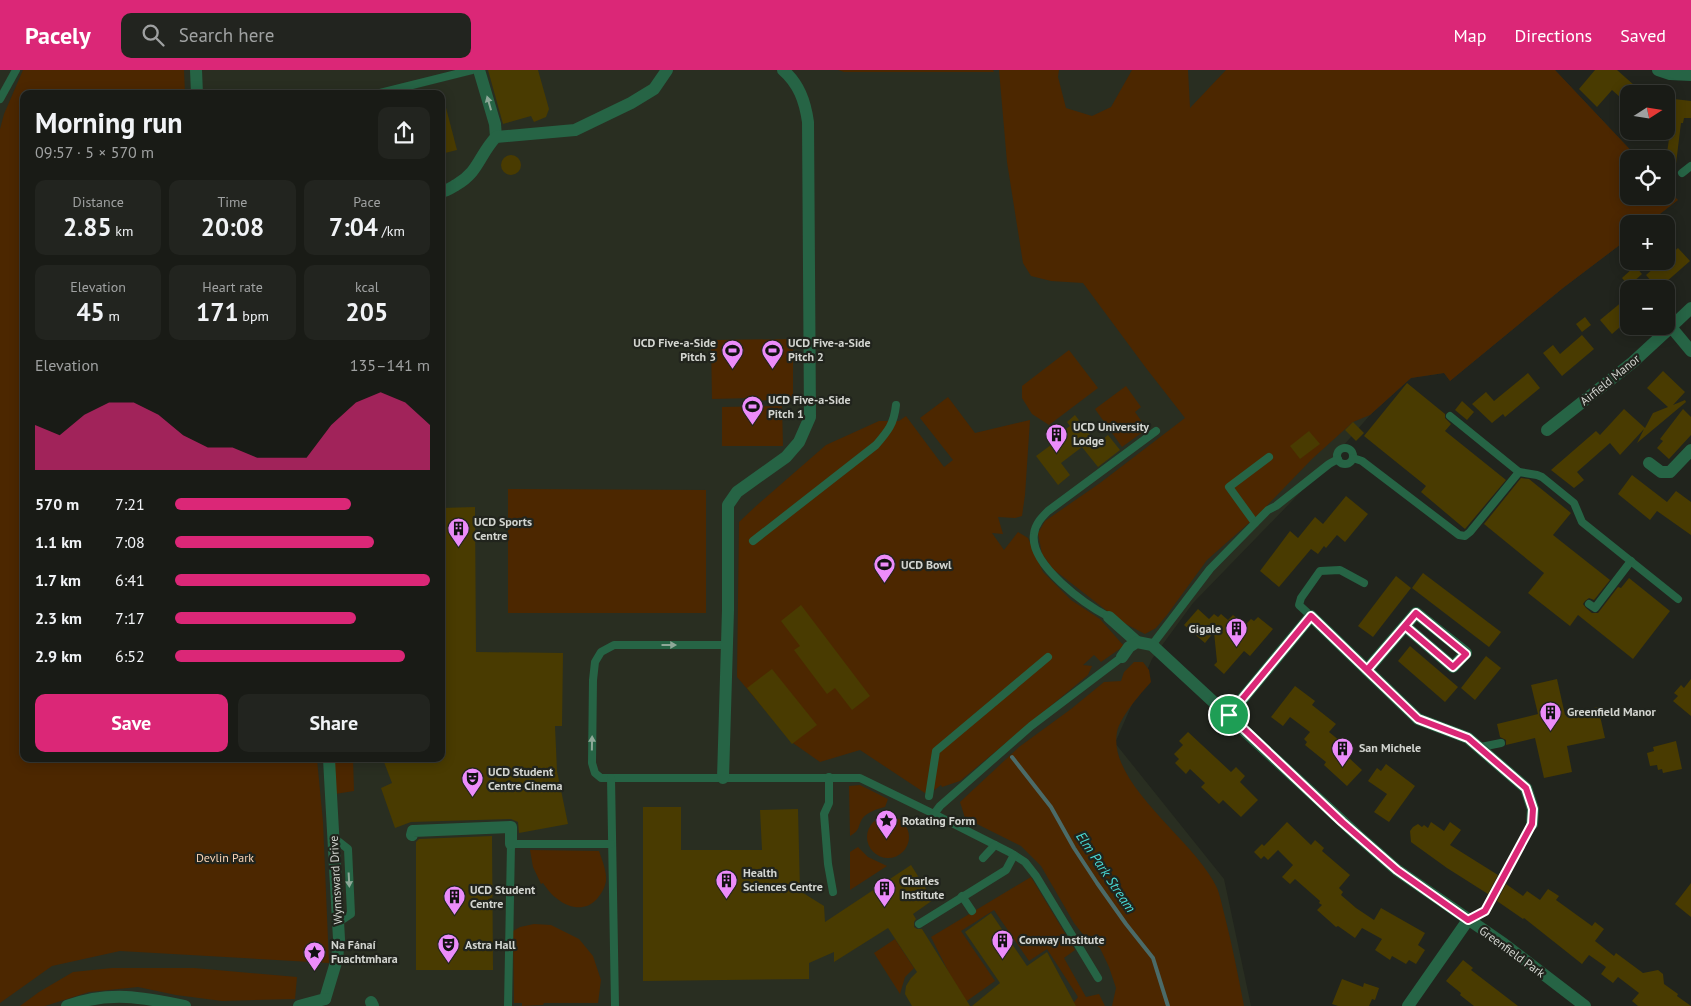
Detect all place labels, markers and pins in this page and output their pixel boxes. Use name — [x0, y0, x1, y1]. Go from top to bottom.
place label: UCD Five-a-Side Pitch 3 — [633, 335, 716, 364]
place label: UCD Five-a-Side Pitch 2 — [788, 335, 871, 364]
sports icon: UCD Five-a-Side Pitch 3 — [720, 338, 744, 369]
sports icon: UCD Five-a-Side Pitch 2 — [760, 338, 784, 369]
place label: UCD Five-a-Side Pitch 1 — [768, 392, 851, 421]
sports icon: UCD Five-a-Side Pitch 1 — [740, 395, 764, 426]
place label: UCD University Lodge — [1073, 419, 1149, 448]
building icon: UCD University Lodge — [1045, 422, 1069, 453]
place label: UCD Sports Centre — [474, 514, 532, 543]
building icon: UCD Sports Centre — [446, 517, 470, 548]
sports icon: UCD Bowl — [873, 553, 897, 584]
place label: UCD Bowl — [901, 557, 952, 572]
building icon: Gigale — [1225, 617, 1249, 648]
place label: Gigale — [1188, 621, 1221, 636]
pin — [1208, 694, 1250, 736]
building icon: Greenfield Manor — [1539, 700, 1563, 731]
place label: Greenfield Manor — [1567, 704, 1656, 719]
building icon: San Michele — [1331, 736, 1355, 767]
place label: San Michele — [1359, 740, 1421, 755]
place label: UCD Student Centre Cinema — [488, 764, 563, 793]
theatre icon: UCD Student Centre Cinema — [460, 767, 484, 798]
place icon: Rotating Form — [874, 809, 898, 840]
place label: Rotating Form — [902, 813, 975, 828]
place label: Health Sciences Centre — [743, 865, 823, 894]
building icon: Health Sciences Centre — [715, 868, 739, 899]
place label: Charles Institute — [901, 873, 944, 902]
building icon: Charles Institute — [873, 876, 897, 907]
place label: UCD Student Centre — [470, 882, 536, 911]
building icon: UCD Student Centre — [442, 885, 466, 916]
building icon: Conway Institute — [991, 928, 1015, 959]
place label: Conway Institute — [1019, 932, 1105, 947]
theatre icon: Astra Hall — [437, 933, 461, 964]
place label: Na Fánaí Fuachtmhara — [331, 937, 398, 966]
place label: Astra Hall — [465, 937, 516, 952]
place icon: Na Fánaí Fuachtmhara — [303, 940, 327, 971]

